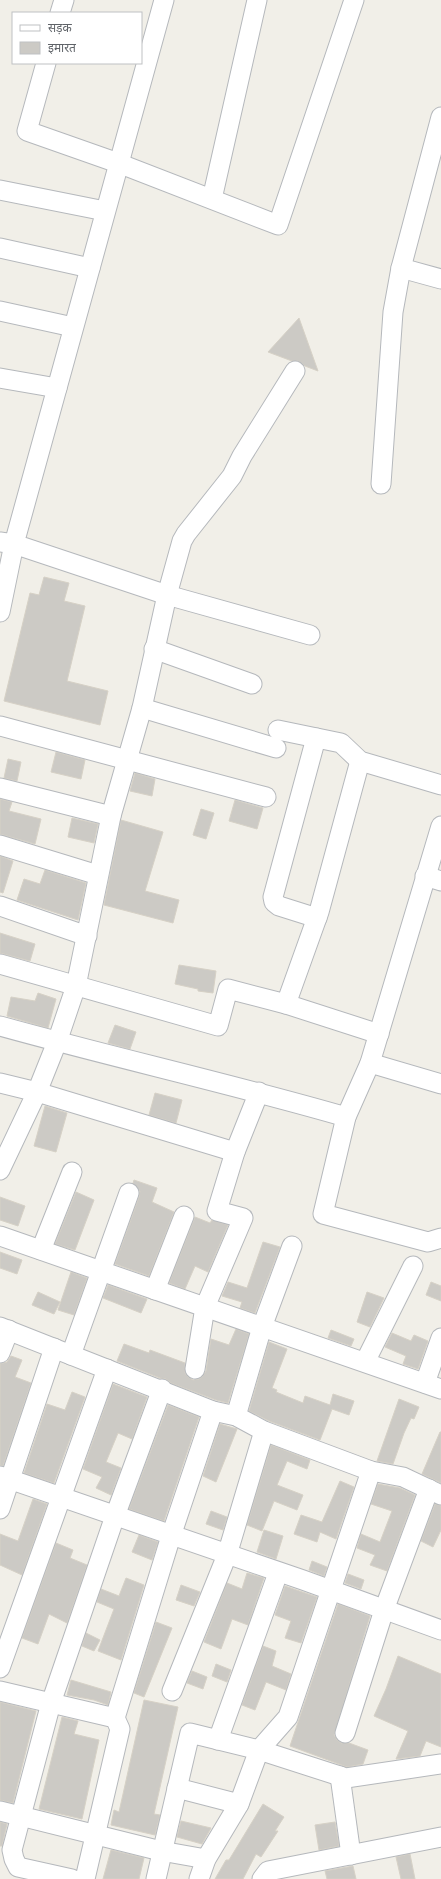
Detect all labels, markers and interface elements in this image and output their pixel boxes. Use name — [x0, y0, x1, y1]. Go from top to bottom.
legend — [12, 12, 142, 64]
text: सड़क — [48, 21, 73, 35]
text: इमारत — [48, 41, 77, 55]

